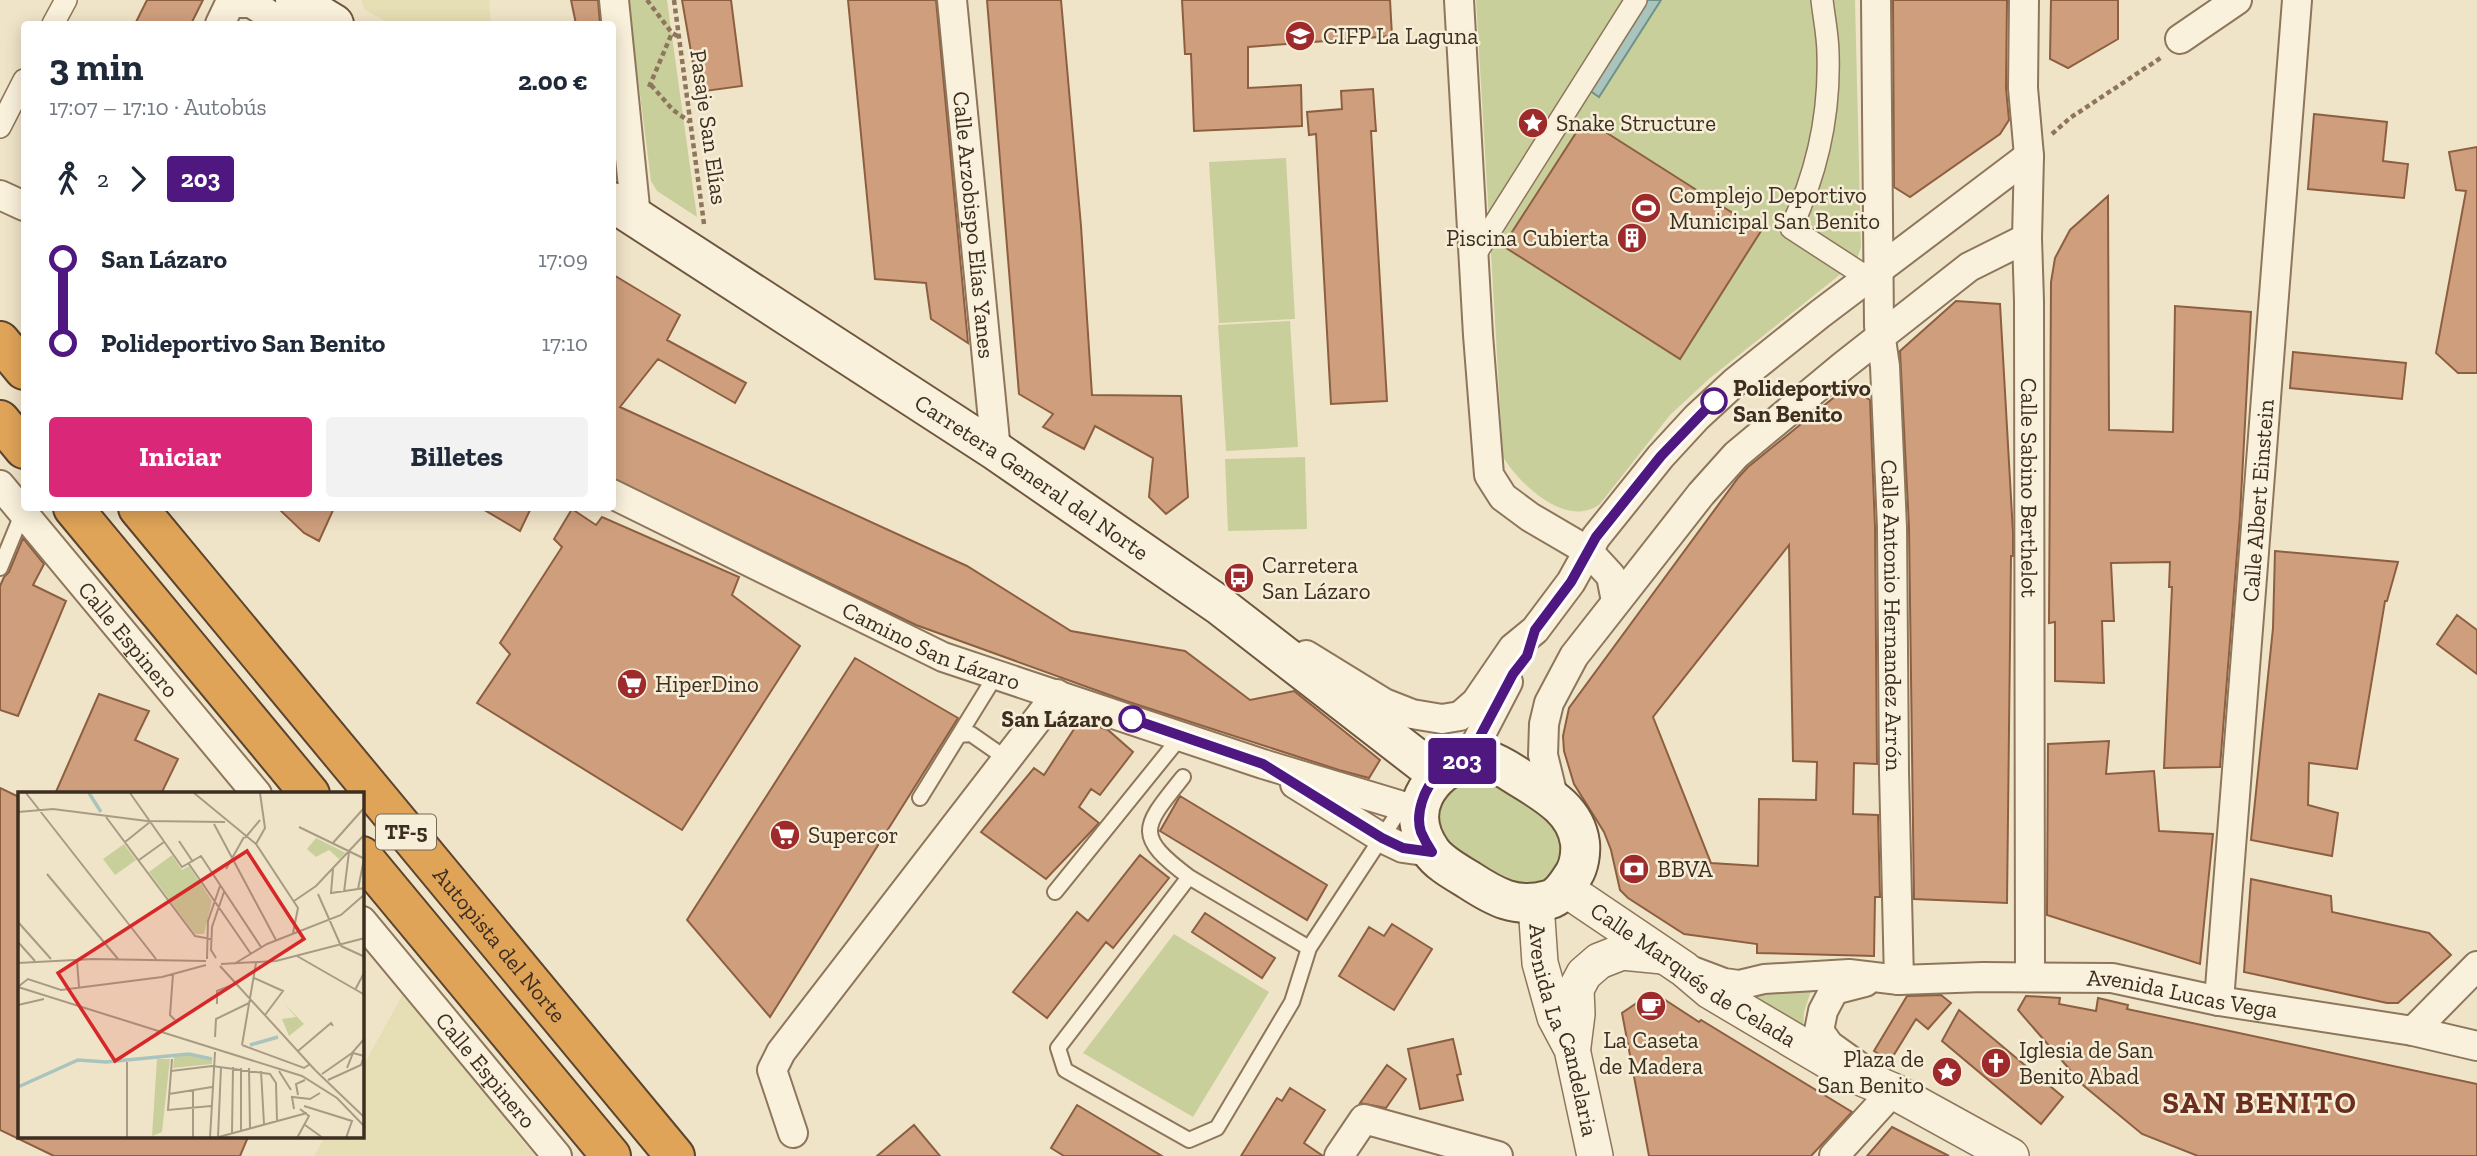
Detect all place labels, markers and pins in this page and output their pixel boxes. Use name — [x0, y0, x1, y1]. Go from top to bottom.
school or university icon: CIFP La Laguna — [1283, 19, 1317, 53]
place label: CIFP La Laguna — [1323, 22, 1478, 50]
place icon: Snake Structure — [1516, 106, 1550, 140]
place label: Snake Structure — [1556, 109, 1716, 137]
place label: Complejo Deportivo Municipal San Benito — [1669, 181, 1880, 235]
sports icon: Complejo Deportivo Municipal San Benito — [1629, 191, 1663, 225]
building icon: Piscina Cubierta — [1615, 221, 1649, 255]
place label: Piscina Cubierta — [1446, 224, 1609, 252]
place label: Polideportivo San Benito — [1733, 374, 1871, 428]
marker: Polideportivo San Benito — [1701, 388, 1727, 414]
place label: Carretera San Lázaro — [1262, 551, 1371, 605]
bus stop icon: Carretera San Lázaro — [1222, 561, 1256, 595]
supermarket icon: HiperDino — [615, 667, 649, 701]
place label: HiperDino — [655, 670, 759, 698]
place label: San Lázaro — [1001, 705, 1113, 733]
marker: San Lázaro — [1119, 706, 1145, 732]
supermarket icon: Supercor — [768, 818, 802, 852]
place label: Supercor — [808, 821, 898, 849]
bank icon: BBVA — [1617, 852, 1651, 886]
place label: BBVA — [1657, 855, 1714, 883]
cafe icon: La Caseta de Madera — [1634, 989, 1668, 1023]
place label: La Caseta de Madera — [1599, 1026, 1703, 1080]
place label: Iglesia de San Benito Abad — [2019, 1036, 2153, 1090]
place label: Plaza de San Benito — [1818, 1045, 1924, 1099]
church icon: Iglesia de San Benito Abad — [1979, 1046, 2013, 1080]
place icon: Plaza de San Benito — [1930, 1055, 1964, 1089]

